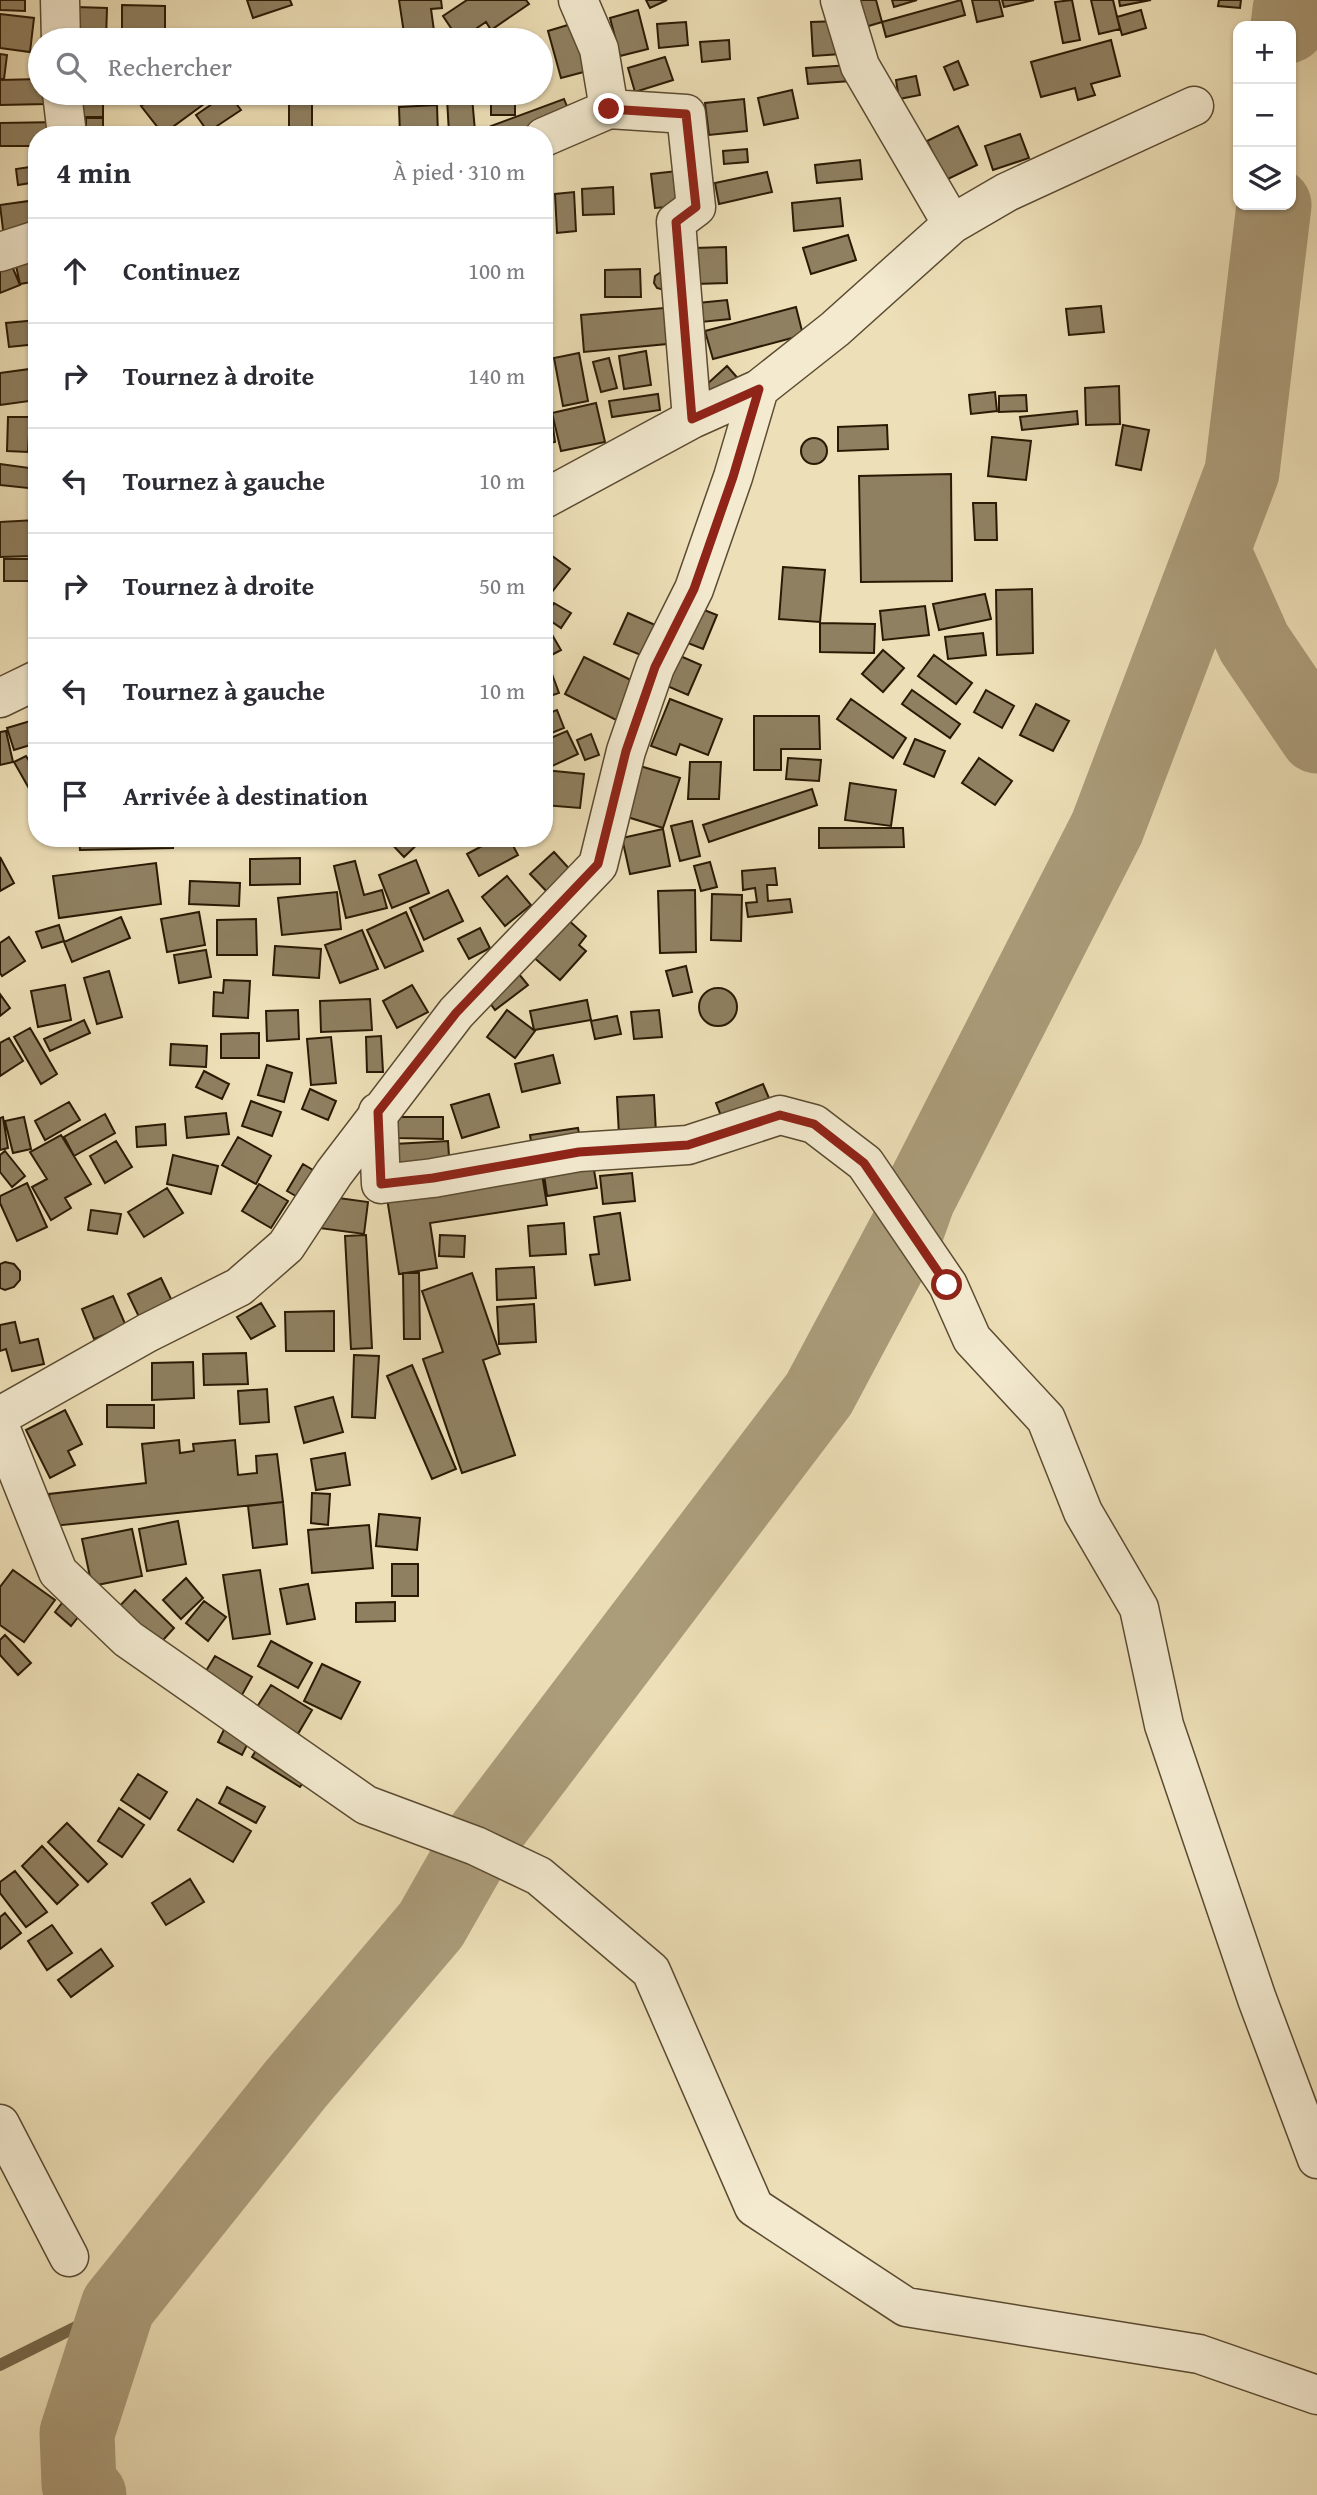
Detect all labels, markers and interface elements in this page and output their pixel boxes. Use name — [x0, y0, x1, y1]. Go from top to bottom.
map controls — [1233, 21, 1296, 210]
button: + — [1233, 21, 1296, 84]
search box — [28, 28, 553, 105]
text: Rechercher — [108, 47, 232, 86]
icon: search — [52, 48, 90, 86]
button: − — [1233, 84, 1296, 147]
route end — [593, 93, 624, 124]
button: layers — [1233, 147, 1296, 210]
text: 4 min — [56, 150, 131, 194]
text: À pied · 310 m — [393, 155, 525, 188]
text: Continuez — [123, 251, 240, 290]
icon: ahead — [56, 252, 94, 290]
text: 100 m — [468, 254, 525, 287]
text: Tournez à droite — [123, 356, 314, 395]
icon: right — [56, 357, 94, 395]
text: 140 m — [468, 359, 525, 392]
text: Tournez à gauche — [123, 461, 325, 500]
icon: left — [56, 462, 94, 500]
text: 10 m — [479, 464, 525, 497]
text: Tournez à droite — [123, 566, 314, 605]
icon: right — [56, 567, 94, 605]
text: 50 m — [479, 569, 525, 602]
text: Tournez à gauche — [123, 671, 325, 710]
icon: left — [56, 672, 94, 710]
text: 10 m — [479, 674, 525, 707]
text: Arrivée à destination — [123, 776, 368, 815]
icon: arrive — [56, 777, 94, 815]
route start — [931, 1269, 962, 1300]

